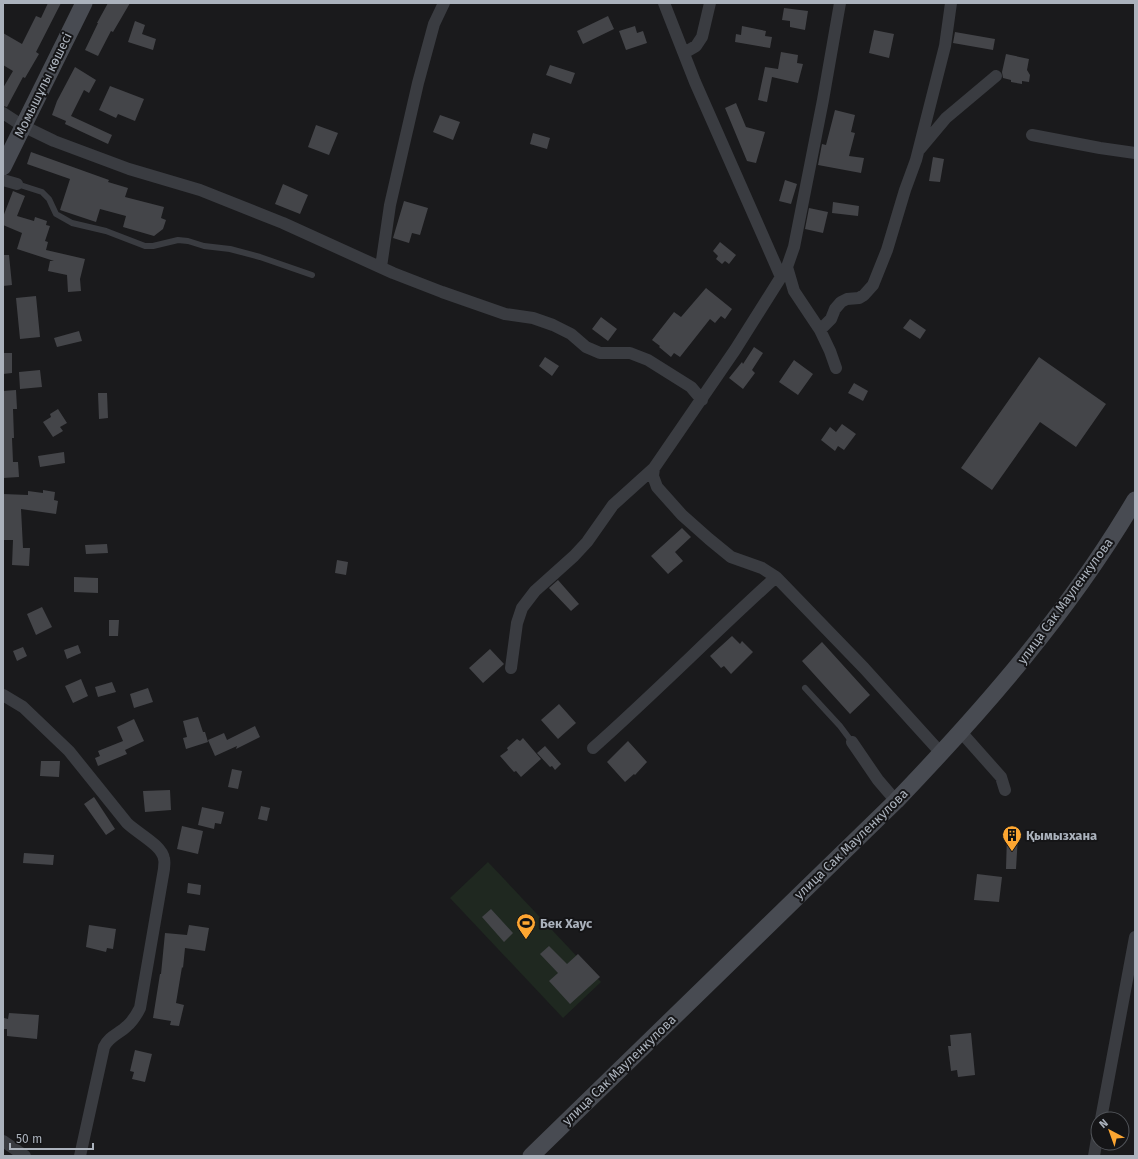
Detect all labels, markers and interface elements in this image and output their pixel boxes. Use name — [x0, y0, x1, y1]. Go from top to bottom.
street label: Момышұлы көшесі — [11, 30, 75, 140]
street label: улица Сак Мауленкулова — [1014, 535, 1116, 667]
street label: улица Сак Мауленкулова — [791, 786, 911, 902]
building icon: Қымызхана — [1001, 824, 1023, 852]
place label: Қымызхана — [1026, 828, 1097, 843]
sports icon: Бек Хаус — [515, 912, 537, 940]
place label: Бек Хаус — [540, 916, 593, 931]
street label: улица Сак Мауленкулова — [559, 1012, 679, 1128]
north arrow — [1090, 1111, 1130, 1151]
text: N — [1097, 1117, 1111, 1131]
scale bar — [10, 1125, 93, 1151]
text: 50 m — [16, 1132, 42, 1146]

